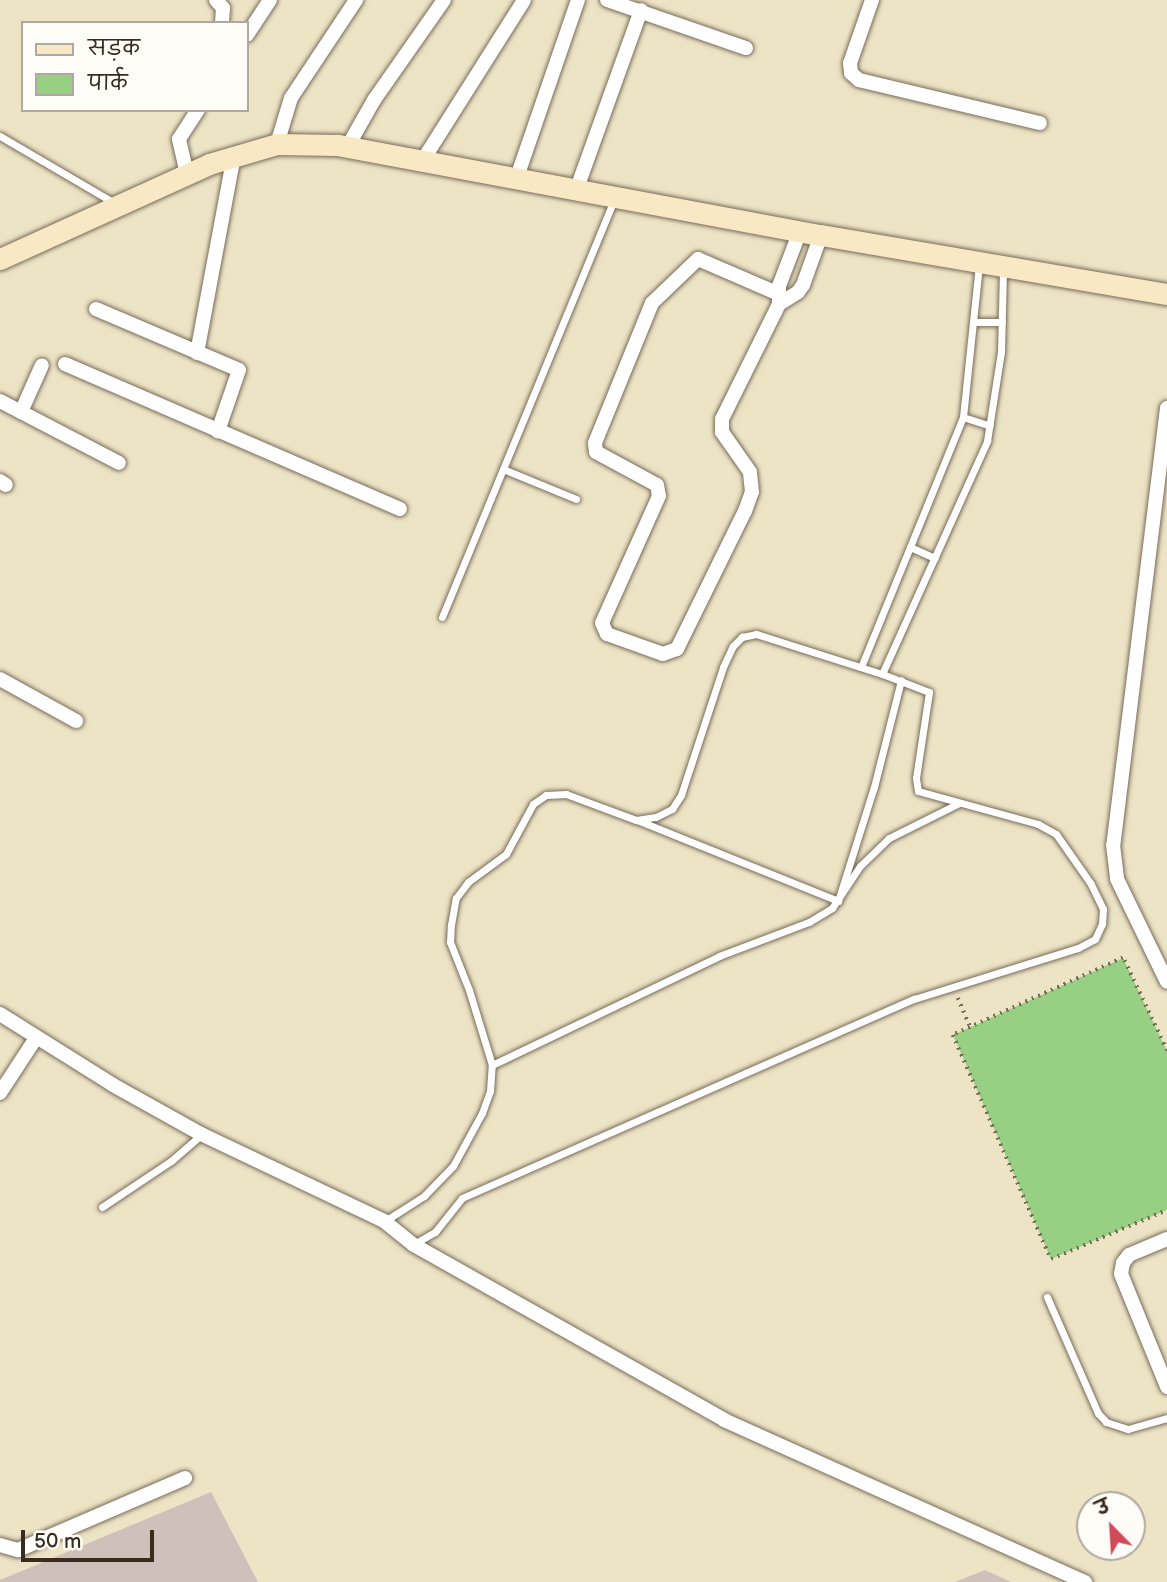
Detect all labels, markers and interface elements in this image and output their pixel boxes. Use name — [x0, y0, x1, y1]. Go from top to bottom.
legend — [21, 21, 248, 112]
text: सड़क — [88, 36, 140, 61]
text: पार्क — [88, 71, 128, 96]
north arrow — [1076, 1491, 1146, 1561]
text: उ — [1093, 1495, 1114, 1521]
scale bar — [24, 1516, 158, 1560]
text: 50 m — [34, 1529, 81, 1554]

